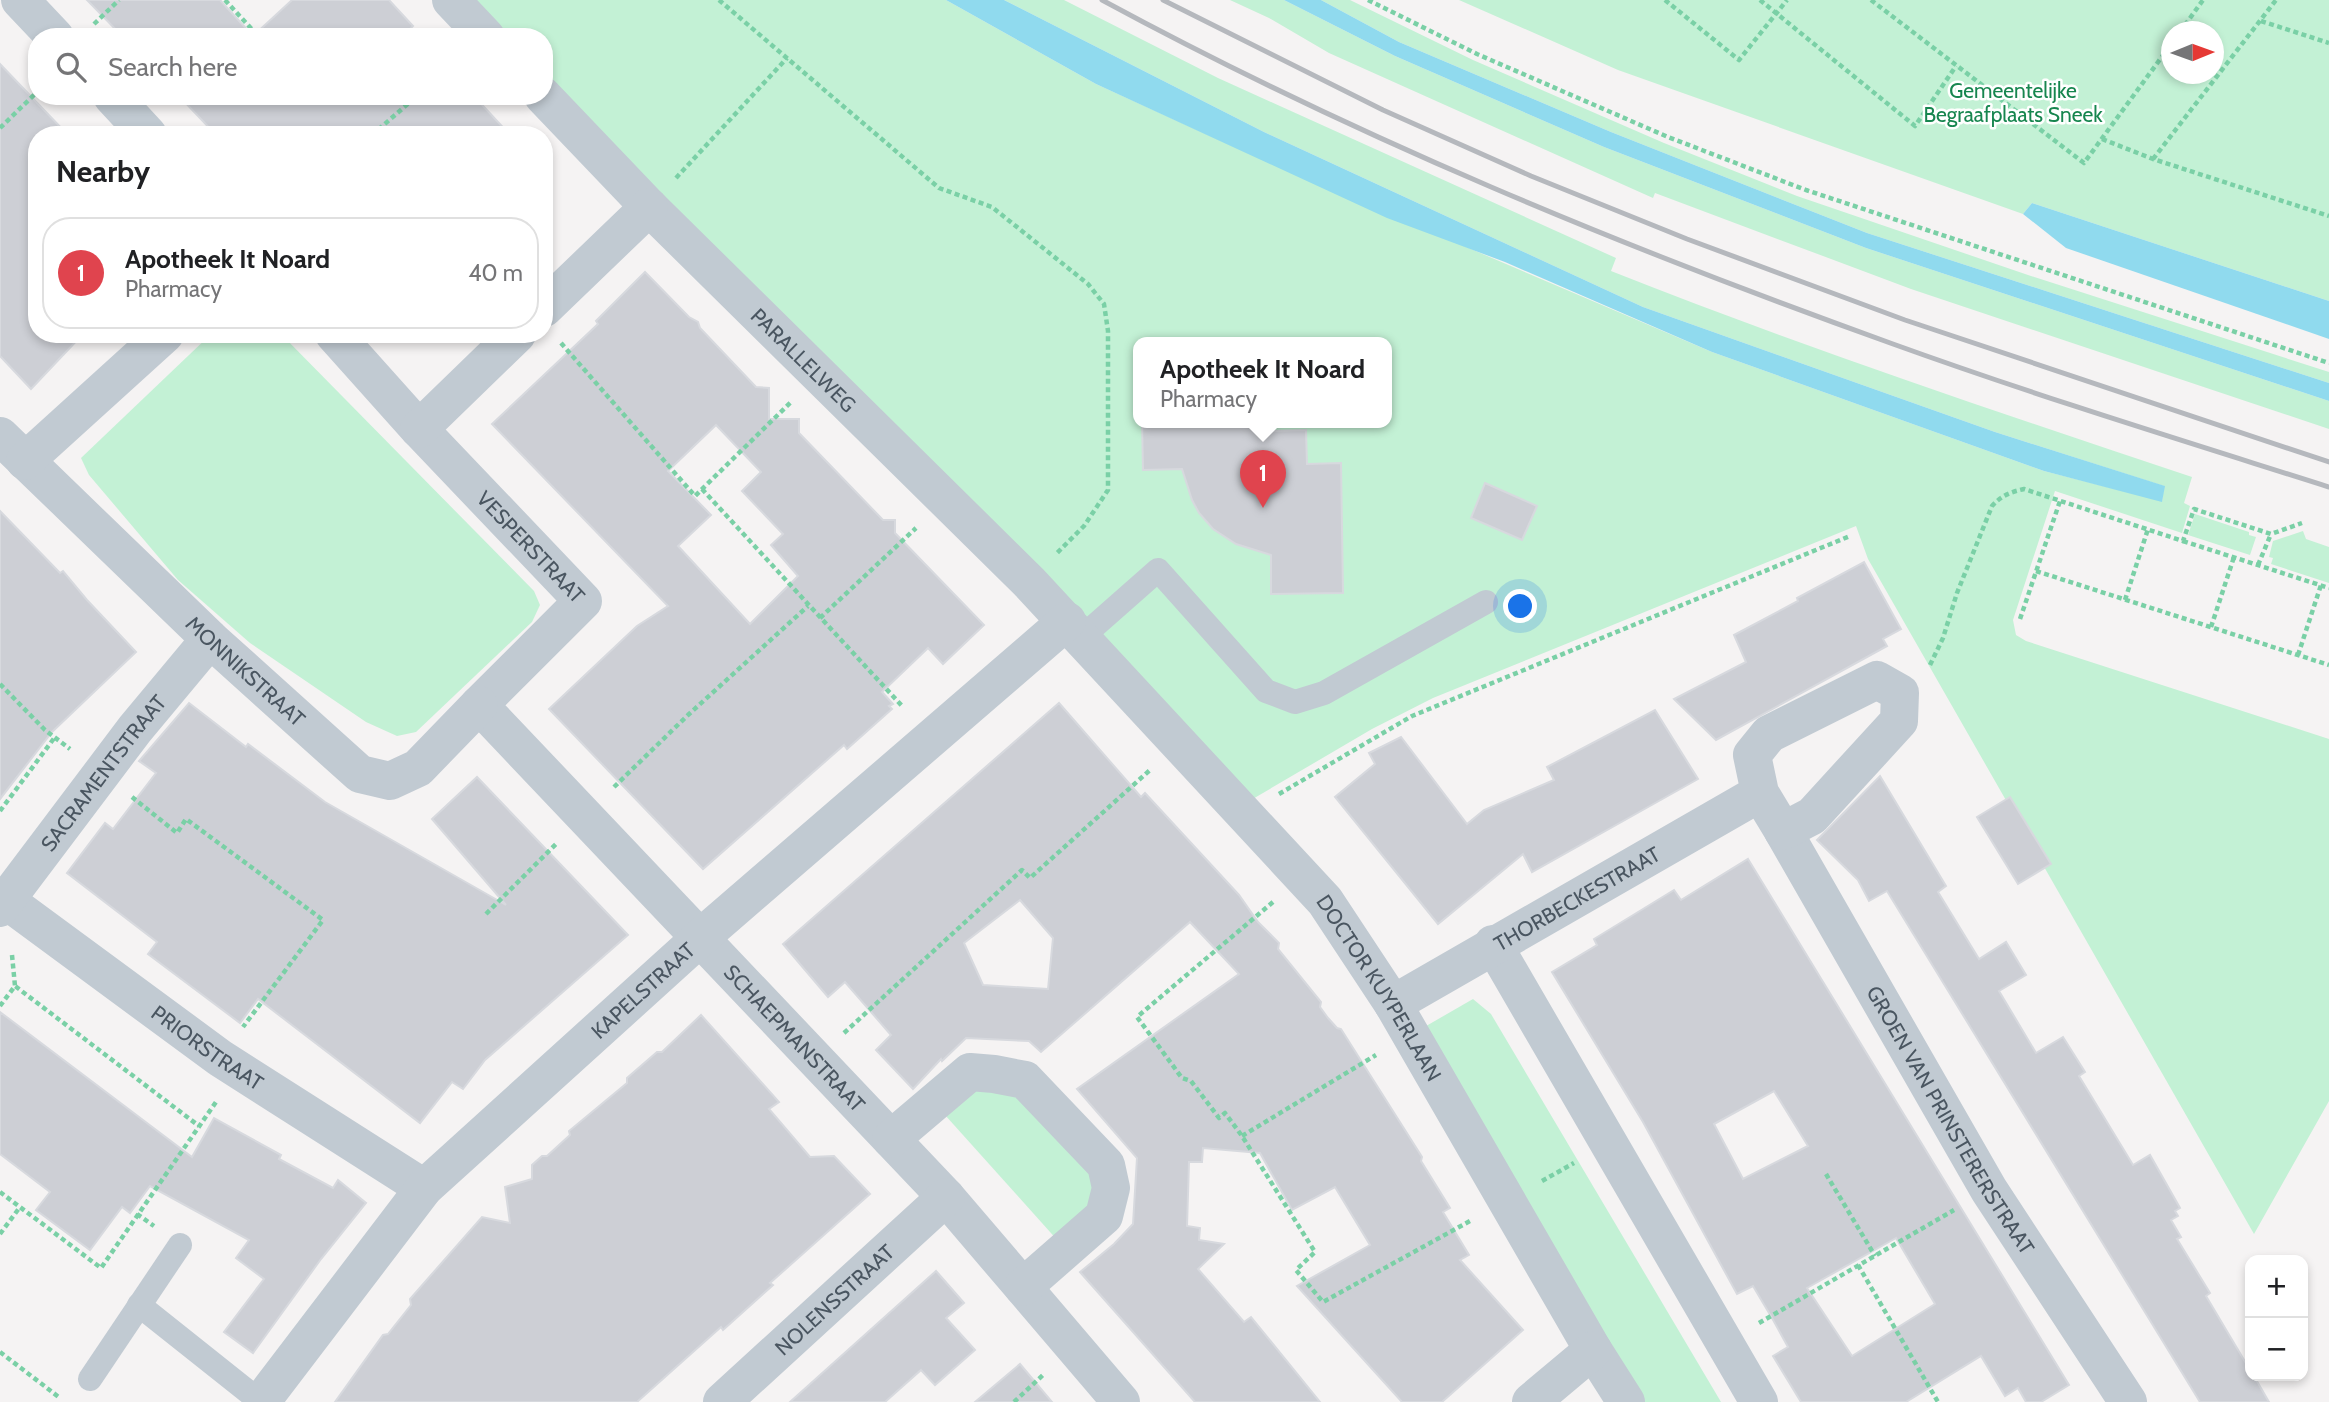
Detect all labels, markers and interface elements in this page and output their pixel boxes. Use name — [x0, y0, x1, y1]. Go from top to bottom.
north arrow — [2161, 21, 2224, 84]
search box — [28, 28, 553, 105]
icon: search — [52, 48, 90, 86]
text: Search here — [108, 51, 237, 83]
park label: Gemeentelijke Begraafplaats Sneek — [1923, 78, 2103, 127]
text: Nearby — [56, 153, 150, 190]
text: Apotheek It Noard — [125, 243, 330, 275]
text: 1 — [77, 259, 85, 287]
text: 40 m — [468, 259, 523, 287]
text: Pharmacy — [125, 275, 222, 303]
street label: PARALLELWEG — [746, 303, 861, 417]
popup — [1133, 337, 1392, 428]
text: Apotheek It Noard — [1160, 353, 1365, 385]
text: Pharmacy — [1160, 385, 1257, 413]
pin: 1 — [1240, 450, 1286, 508]
street label: VESPERSTRAAT — [472, 485, 590, 608]
your location — [1503, 589, 1537, 623]
street label: MONNIKSTRAAT — [181, 611, 310, 731]
street label: SACRAMENTSTRAAT — [35, 690, 171, 856]
street label: THORBECKESTRAAT — [1489, 841, 1664, 956]
street label: DOCTOR KUYPERLAAN — [1312, 890, 1447, 1085]
street label: KAPELSTRAAT — [586, 937, 700, 1043]
street label: SCHAEPMANSTRAAT — [719, 959, 870, 1116]
street label: GROEN VAN PRINSTERERSTRAAT — [1862, 981, 2040, 1259]
street label: PRIORSTRAAT — [147, 999, 268, 1095]
street label: NOLENSSTRAAT — [770, 1239, 899, 1360]
map controls — [2245, 1255, 2308, 1381]
button: + — [2245, 1255, 2308, 1318]
button: − — [2245, 1318, 2308, 1381]

